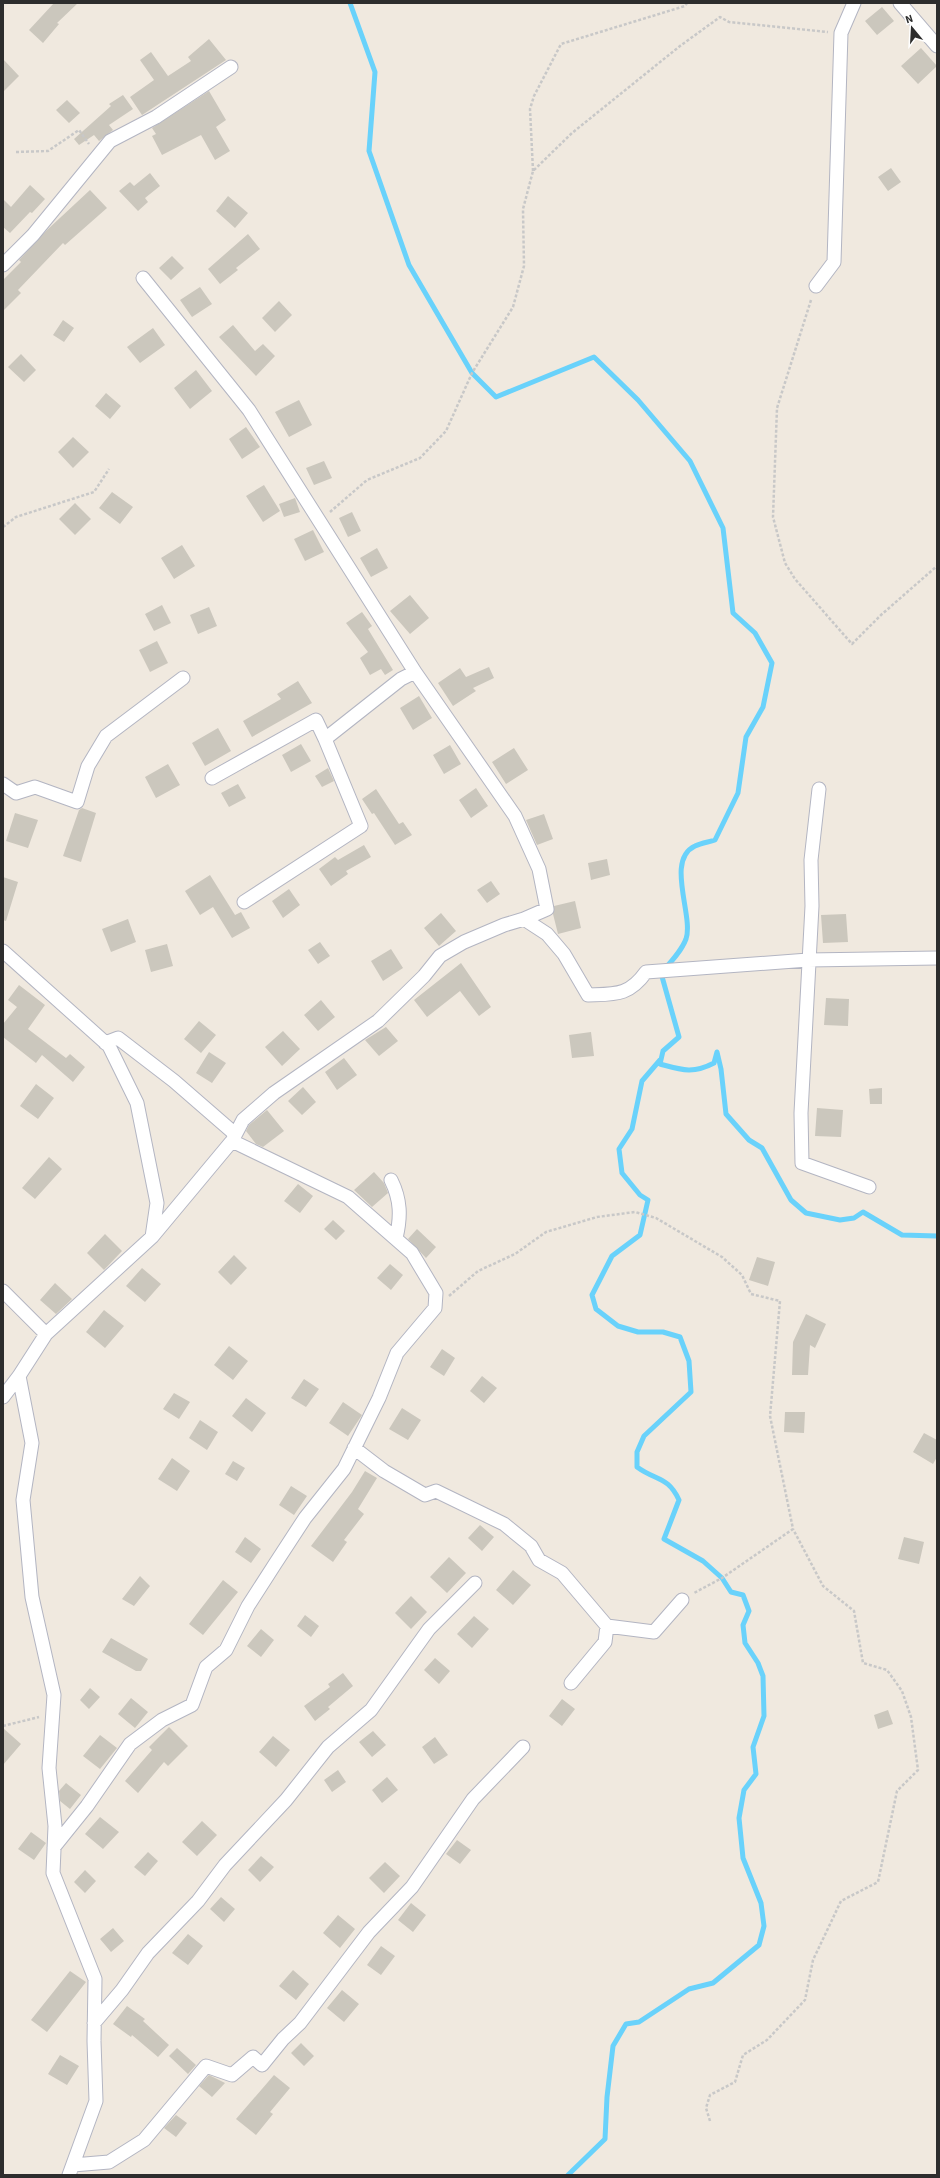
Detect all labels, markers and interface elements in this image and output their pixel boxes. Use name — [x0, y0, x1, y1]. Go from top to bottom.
north arrow — [892, 8, 932, 48]
text: N — [903, 11, 915, 27]

